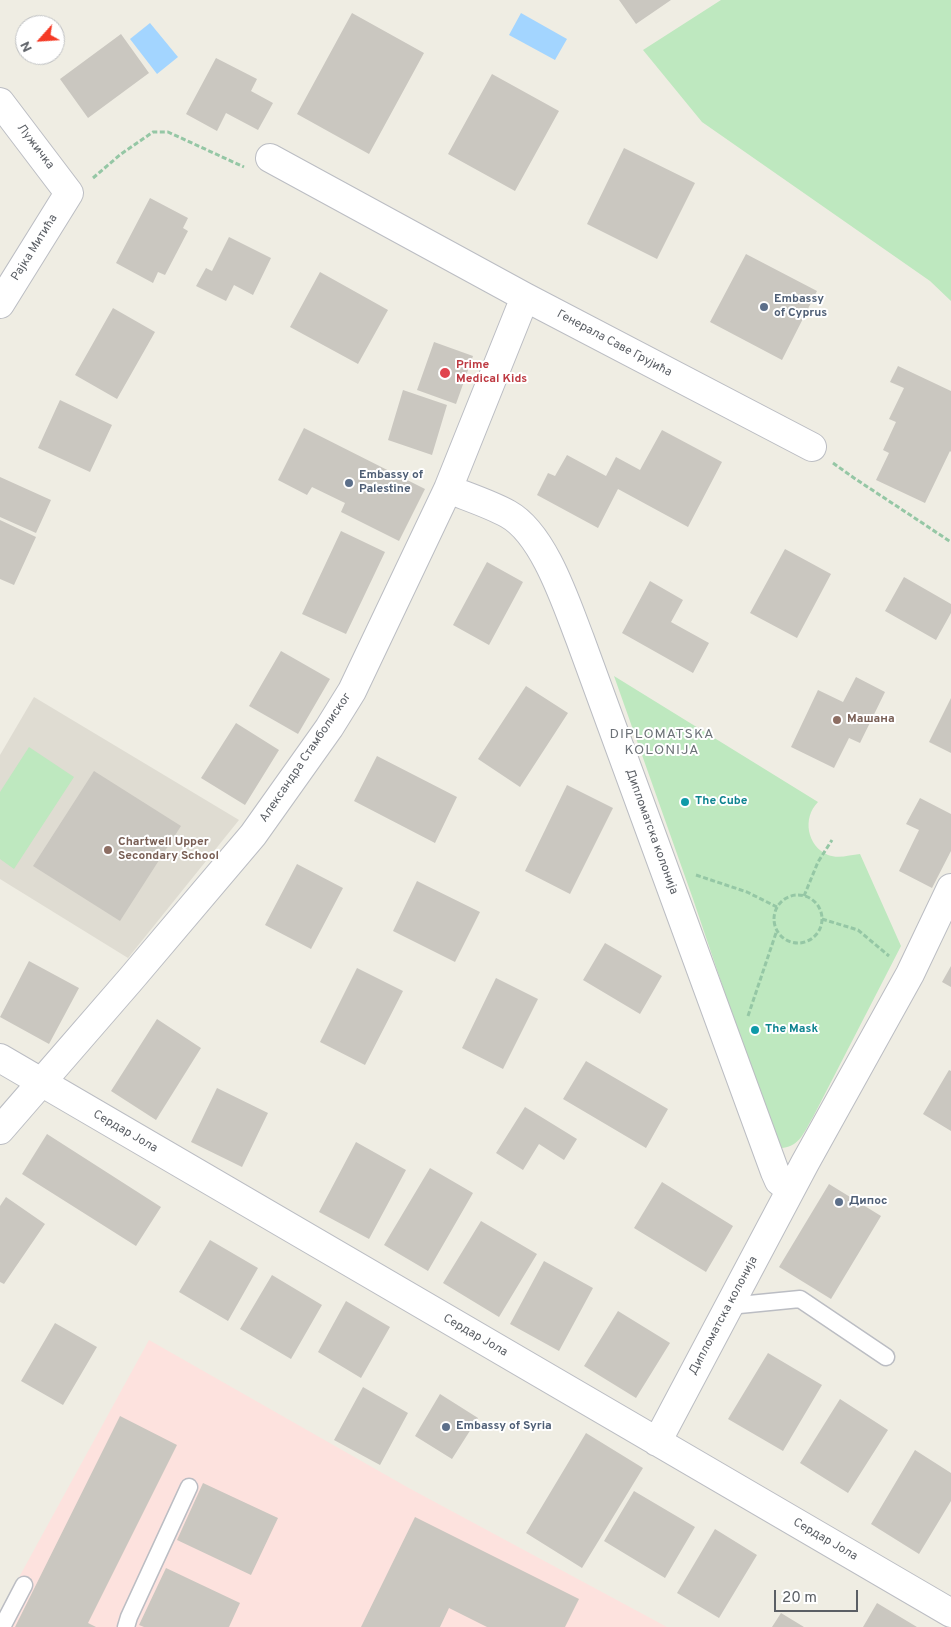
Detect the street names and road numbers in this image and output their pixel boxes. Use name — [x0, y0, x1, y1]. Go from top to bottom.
street label: Лужичка — [13, 121, 57, 173]
street label: Рајка Митића — [9, 212, 61, 284]
street label: Генерала Саве Грујића — [554, 308, 674, 380]
street label: Александра Стамболиског — [257, 691, 355, 825]
street label: Дипломатска колонија — [622, 767, 680, 897]
street label: Сердар Јола — [90, 1108, 160, 1156]
street label: Дипломатска колонија — [687, 1254, 761, 1378]
street label: Сердар Јола — [440, 1312, 510, 1360]
street label: Сердар Јола — [790, 1516, 860, 1564]

